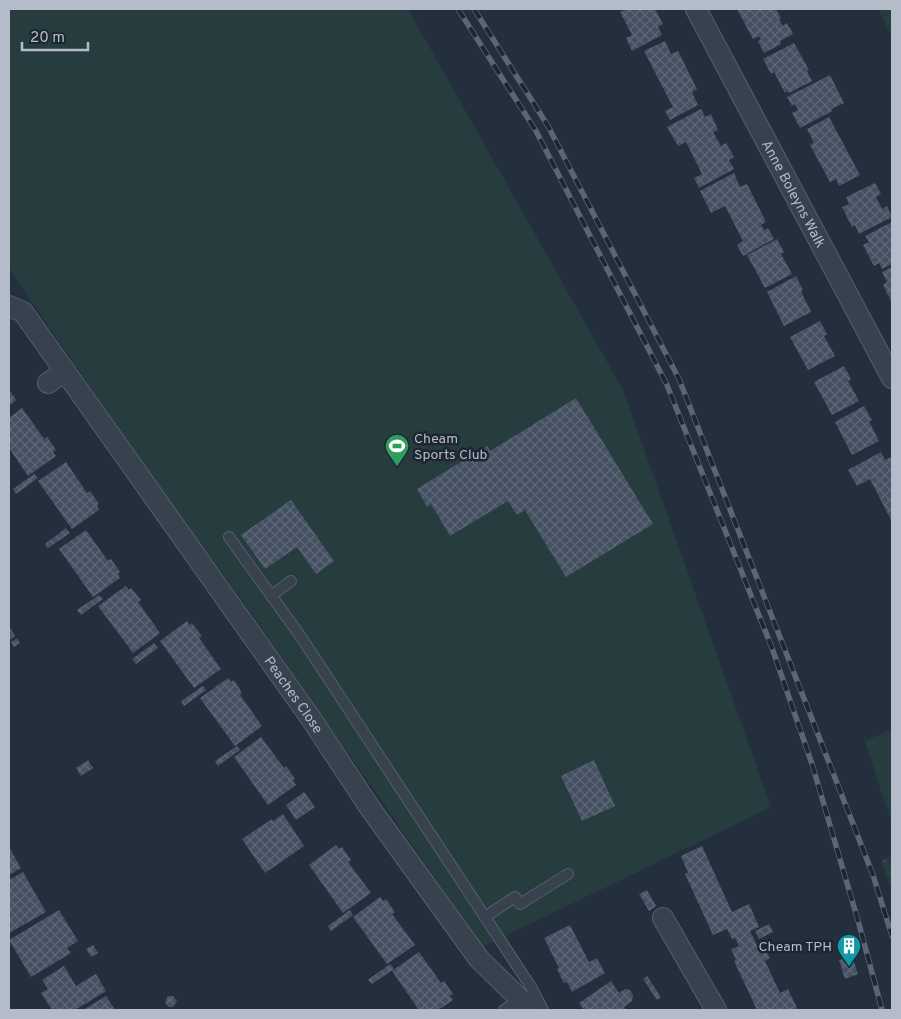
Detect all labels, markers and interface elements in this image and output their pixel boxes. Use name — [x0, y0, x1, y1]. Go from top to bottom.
scale bar — [22, 20, 89, 52]
text: 20 m — [30, 29, 65, 48]
street label: Anne Boleyns Walk — [757, 138, 828, 251]
place label: Cheam Sports Club — [414, 431, 488, 464]
sports icon: Cheam Sports Club — [384, 433, 410, 467]
street label: Peaches Close — [260, 653, 326, 737]
building icon: Cheam TPH — [836, 933, 862, 967]
place label: Cheam TPH — [759, 939, 832, 956]

